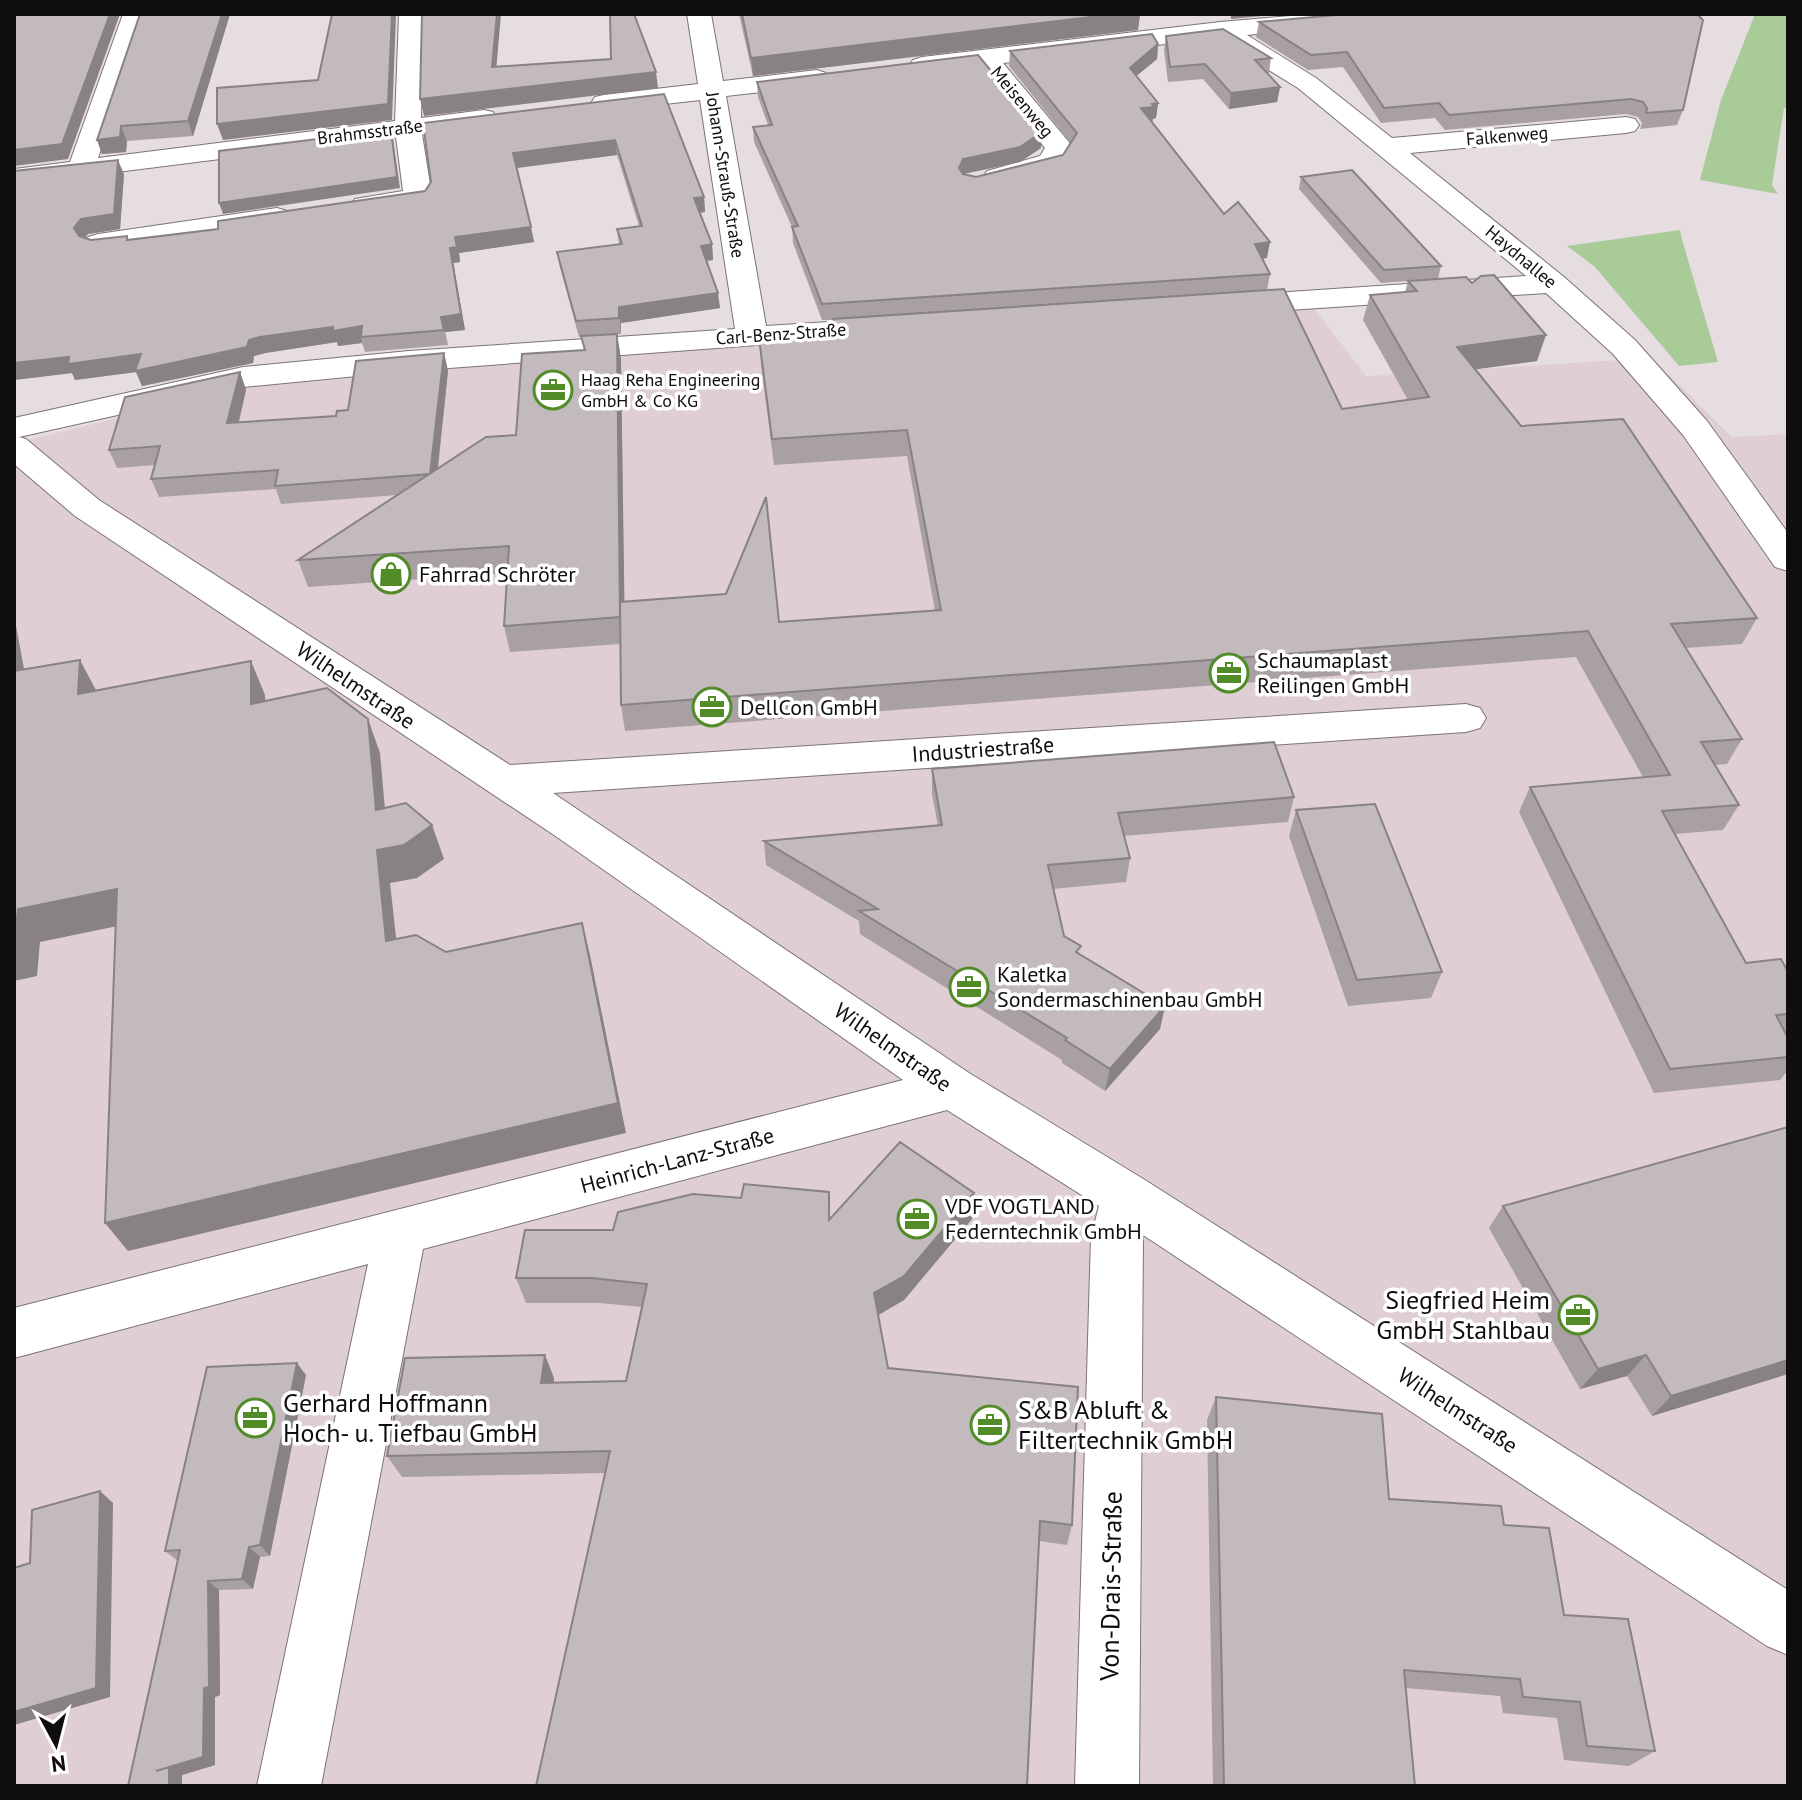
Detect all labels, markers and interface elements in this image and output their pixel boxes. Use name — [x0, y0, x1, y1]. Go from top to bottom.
street label: Meisenweg — [986, 61, 1059, 142]
street label: Johann-Strauß-Straße — [701, 89, 750, 260]
street label: Brahmsstraße — [316, 114, 424, 149]
street label: Falkenweg — [1465, 120, 1549, 151]
street label: Haydnallee — [1481, 220, 1562, 293]
street label: Carl-Benz-Straße — [715, 317, 847, 350]
place label: Haag Reha Engineering GmbH & Co KG — [581, 368, 760, 412]
office icon: Haag Reha Engineering GmbH & Co KG — [532, 369, 574, 411]
shop icon: Fahrrad Schröter — [370, 553, 412, 595]
place label: Fahrrad Schröter — [419, 560, 576, 588]
street label: Wilhelmstraße — [291, 635, 421, 735]
place label: Schaumaplast Reilingen GmbH — [1257, 646, 1409, 699]
office icon: Schaumaplast Reilingen GmbH — [1208, 652, 1250, 694]
office icon: DellCon GmbH — [691, 686, 733, 728]
place label: DellCon GmbH — [740, 693, 878, 721]
street label: Industriestraße — [911, 730, 1055, 768]
place label: Kaletka Sondermaschinenbau GmbH — [997, 960, 1263, 1013]
office icon: Kaletka Sondermaschinenbau GmbH — [948, 966, 990, 1008]
street label: Wilhelmstraße — [829, 996, 957, 1098]
street label: Heinrich-Lanz-Straße — [577, 1121, 777, 1199]
place label: VDF VOGTLAND Federntechnik GmbH — [944, 1192, 1142, 1245]
office icon: VDF VOGTLAND Federntechnik GmbH — [896, 1198, 938, 1240]
place label: Siegfried Heim GmbH Stahlbau — [1376, 1283, 1550, 1346]
office icon: Siegfried Heim GmbH Stahlbau — [1557, 1294, 1599, 1336]
street label: Wilhelmstraße — [1393, 1361, 1523, 1459]
place label: Gerhard Hoffmann Hoch- u. Tiefbau GmbH — [283, 1386, 538, 1449]
place label: S&B Abluft & Filtertechnik GmbH — [1018, 1393, 1233, 1456]
office icon: Gerhard Hoffmann Hoch- u. Tiefbau GmbH — [234, 1397, 276, 1439]
office icon: S&B Abluft & Filtertechnik GmbH — [969, 1404, 1011, 1446]
street label: Von-Drais-Straße — [1092, 1491, 1129, 1682]
north arrow — [16, 1704, 96, 1784]
text: N — [50, 1749, 67, 1779]

